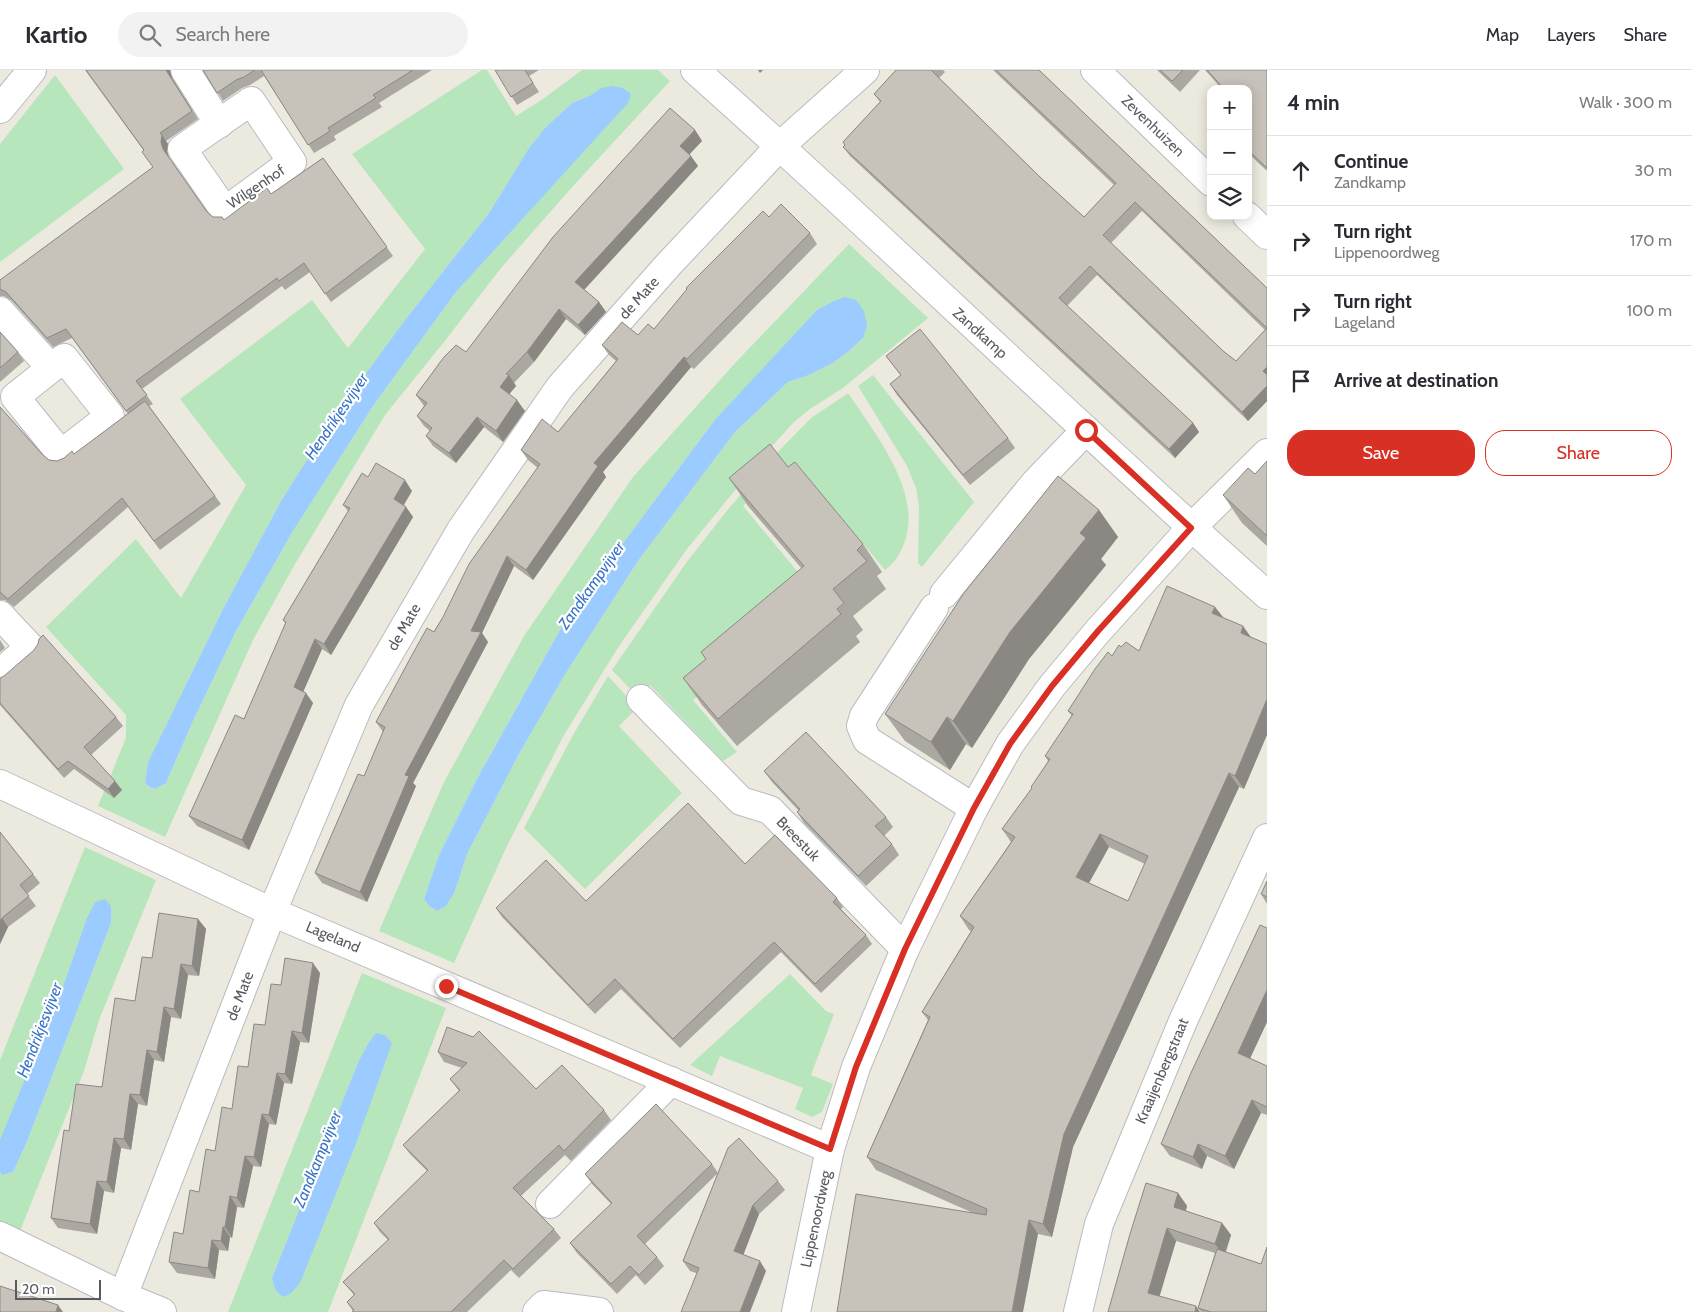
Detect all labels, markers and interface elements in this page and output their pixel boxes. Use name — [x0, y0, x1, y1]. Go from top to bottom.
search box — [118, 12, 468, 57]
text: Kartio — [25, 20, 88, 49]
icon: search — [136, 21, 164, 49]
text: Search here — [176, 23, 270, 46]
text: Map — [1486, 24, 1519, 46]
text: Layers — [1547, 24, 1596, 46]
text: Share — [1624, 24, 1667, 46]
map controls — [1207, 85, 1252, 220]
button: + — [1207, 85, 1252, 130]
text: 4 min — [1287, 90, 1340, 115]
street label: Zevenhuizen — [1118, 91, 1188, 161]
text: Walk · 300 m — [1579, 93, 1672, 112]
button: − — [1207, 130, 1252, 175]
text: Continue — [1334, 150, 1408, 173]
icon: ahead — [1287, 157, 1315, 185]
street label: Wilgenhof — [224, 161, 288, 213]
text: 30 m — [1635, 161, 1672, 180]
text: Zandkamp — [1334, 173, 1406, 192]
button: layers — [1207, 175, 1252, 220]
text: Turn right — [1334, 220, 1412, 243]
icon: right — [1287, 227, 1315, 255]
text: 170 m — [1630, 231, 1672, 250]
text: Lippenoordweg — [1334, 243, 1439, 262]
street label: de Mate — [615, 273, 663, 323]
text: Turn right — [1334, 290, 1412, 313]
icon: right — [1287, 297, 1315, 325]
text: 100 m — [1627, 301, 1672, 320]
street label: Zandkamp — [949, 304, 1011, 362]
text: Lageland — [1334, 313, 1395, 332]
icon: arrive — [1287, 367, 1315, 395]
water label: Hendrikjesvijver — [301, 369, 373, 463]
text: Arrive at destination — [1334, 369, 1498, 392]
route start — [1075, 419, 1098, 442]
button: Save — [1287, 430, 1475, 476]
button: Share — [1485, 430, 1672, 476]
water label: Zandkampvijver — [554, 537, 629, 634]
street label: de Mate — [383, 600, 425, 654]
street label: Breestuk — [773, 813, 824, 865]
street label: Lageland — [303, 918, 363, 956]
street label: de Mate — [222, 969, 258, 1023]
route end — [435, 975, 458, 998]
water label: Hendrikjesvijver — [13, 979, 67, 1080]
street label: Kraaijenbergstraat — [1132, 1015, 1192, 1127]
water label: Zandkampvijver — [289, 1107, 346, 1211]
street label: Lippenoordweg — [797, 1168, 835, 1269]
scale bar — [15, 1277, 101, 1300]
text: 20 m — [22, 1280, 55, 1298]

